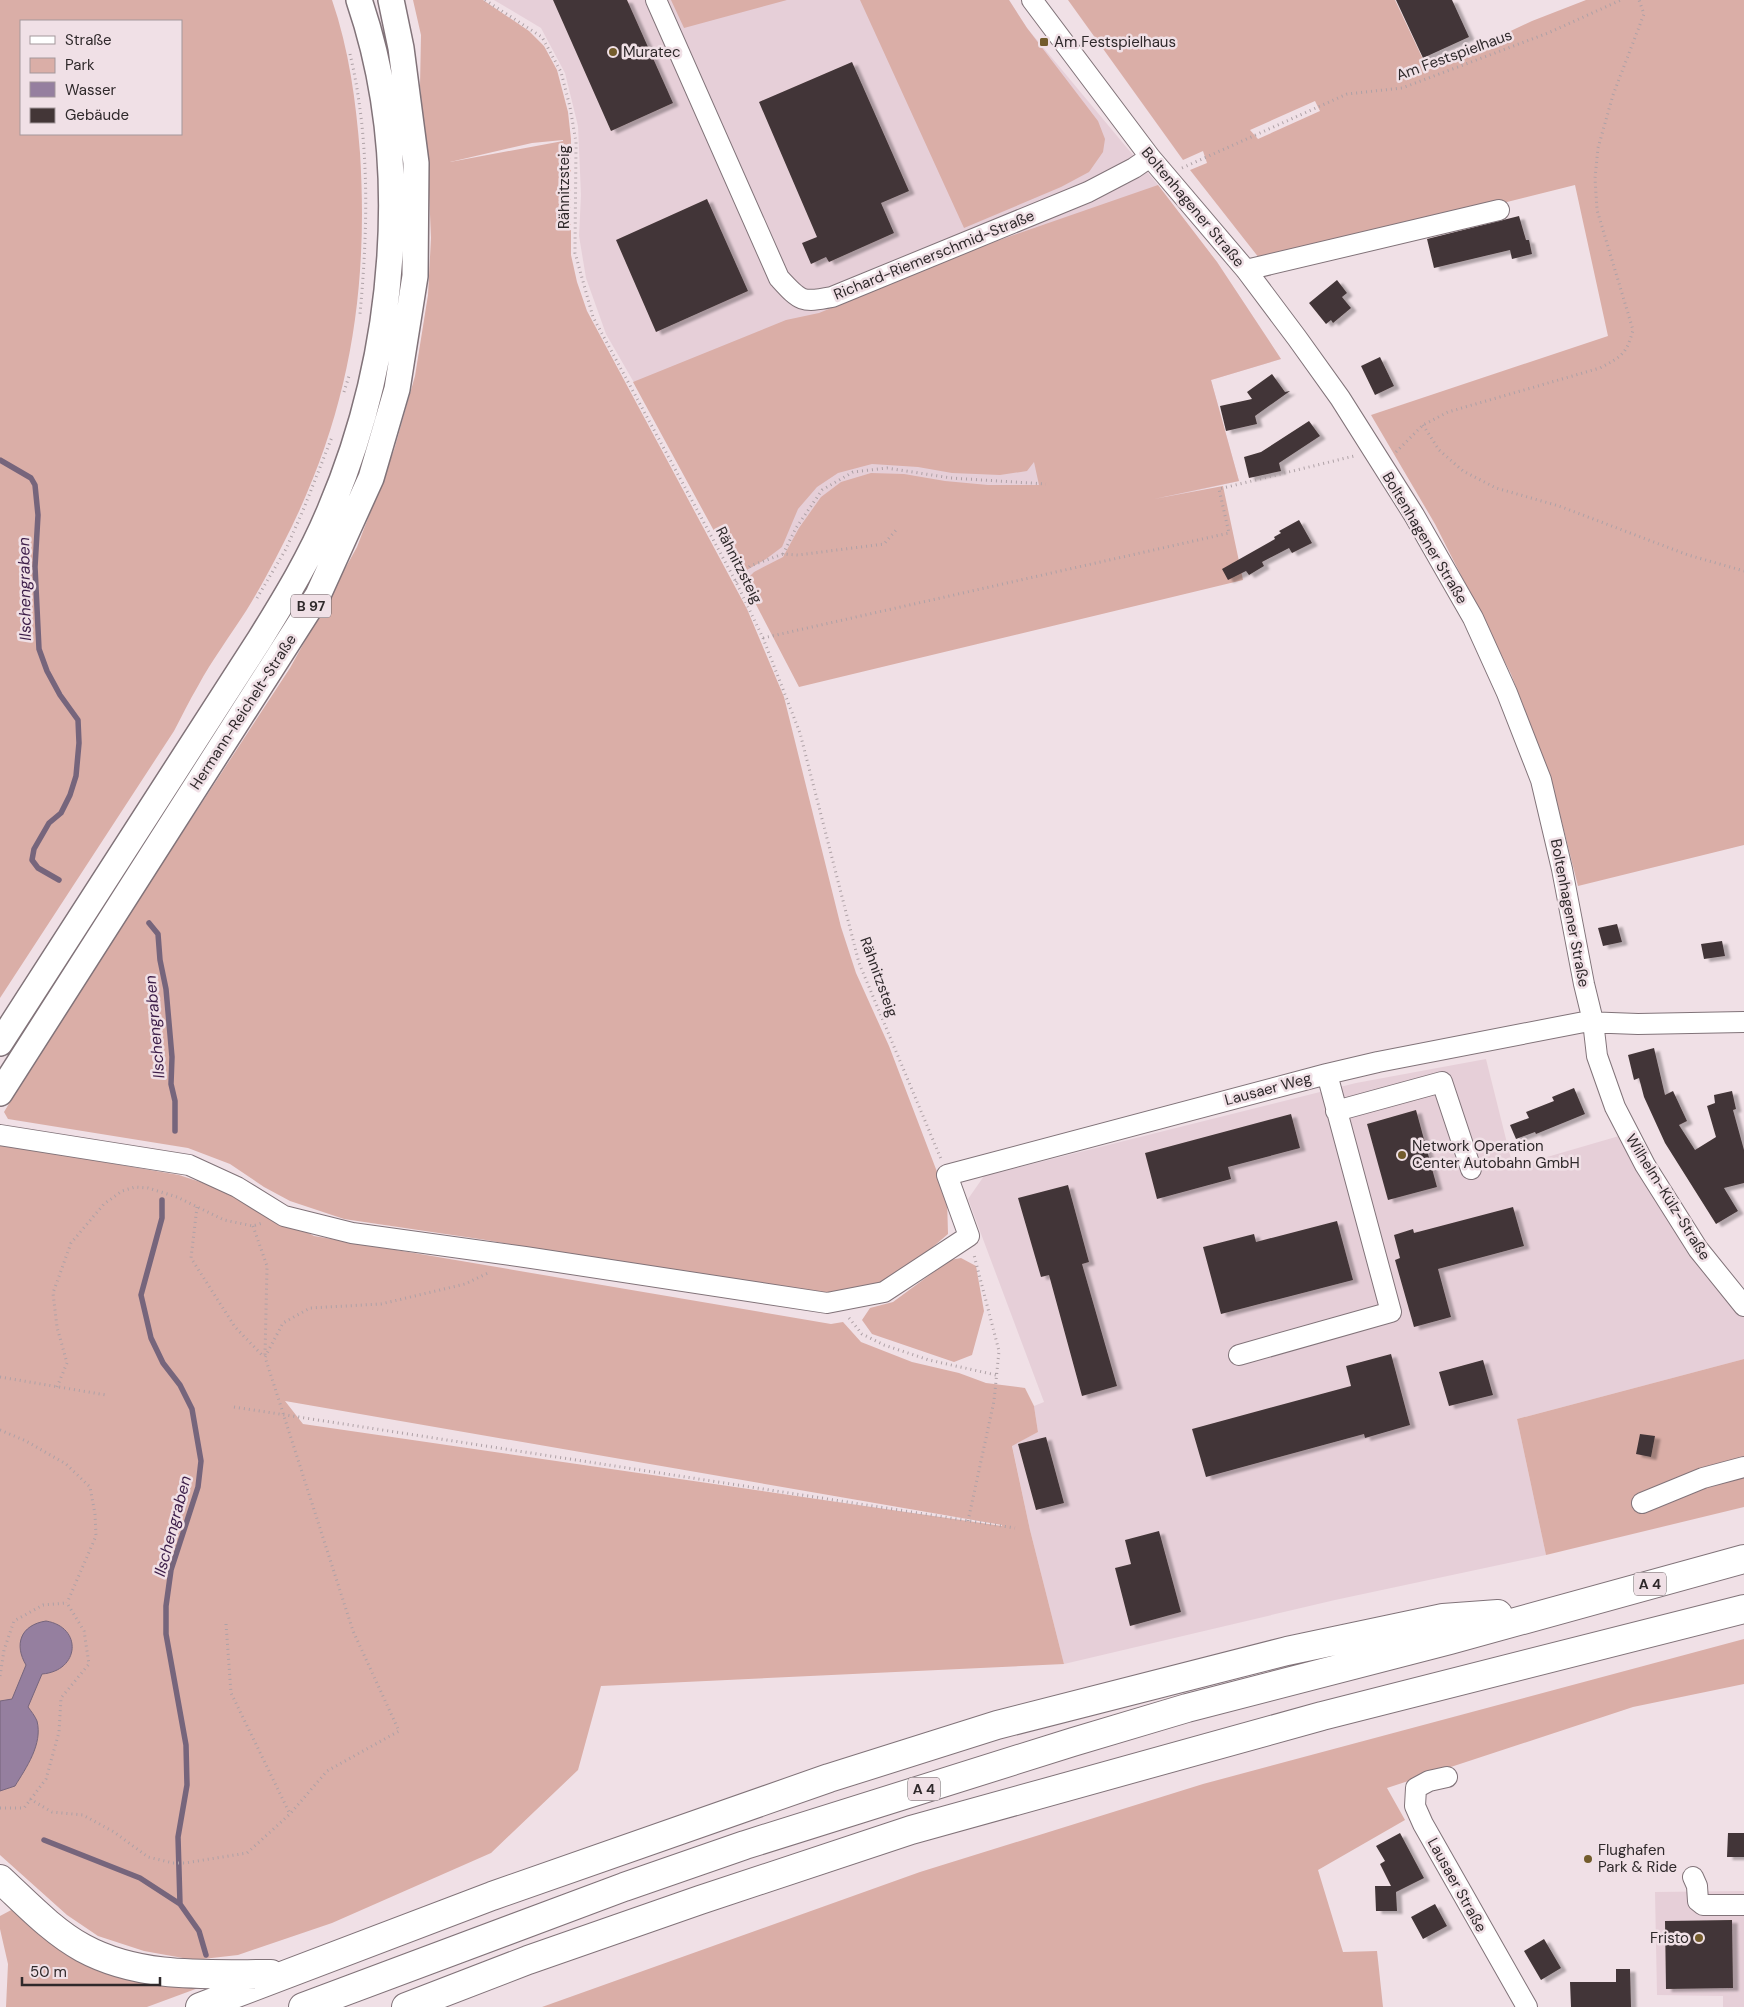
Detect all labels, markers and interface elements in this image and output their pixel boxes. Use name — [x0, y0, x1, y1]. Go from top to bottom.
legend — [20, 20, 182, 135]
street label: Am Festspielhaus — [1393, 25, 1515, 85]
text: Straße — [65, 30, 112, 50]
place label: Am Festspielhaus — [1054, 32, 1176, 52]
marker: Am Festspielhaus — [1038, 36, 1050, 48]
place label: Muratec — [623, 42, 680, 62]
marker: Muratec — [607, 46, 619, 58]
text: Park — [65, 55, 95, 75]
text: Wasser — [65, 80, 117, 100]
text: Gebäude — [65, 105, 129, 125]
street label: Boltenhagener Straße — [1137, 143, 1249, 271]
street label: Rähnitzsteig — [554, 145, 574, 229]
street label: Richard-Riemerschmid-Straße — [831, 205, 1037, 305]
street label: Boltenhagener Straße — [1378, 468, 1472, 608]
street label: Rähnitzsteig — [711, 523, 767, 607]
water label: Ilschengraben — [13, 537, 36, 641]
road number: B 97 — [291, 594, 331, 618]
street label: Hermann-Reichelt-Straße — [185, 631, 301, 793]
street label: Boltenhagener Straße — [1546, 837, 1594, 989]
street label: Rähnitzsteig — [855, 934, 903, 1020]
water label: Ilschengraben — [140, 974, 169, 1080]
street label: Lausaer Weg — [1222, 1068, 1314, 1110]
street label: Wilhelm-Külz-Straße — [1621, 1130, 1715, 1264]
place label: Network Operation Center Autobahn GmbH — [1412, 1136, 1580, 1173]
marker: Network Operation Center Autobahn GmbH — [1396, 1149, 1408, 1161]
water label: Ilschengraben — [149, 1473, 196, 1579]
road number: A 4 — [1634, 1572, 1666, 1596]
road number: A 4 — [908, 1778, 940, 1800]
street label: Lausaer Straße — [1423, 1834, 1491, 1936]
place label: Flughafen Park & Ride — [1598, 1840, 1677, 1877]
marker: Flughafen Park & Ride — [1582, 1853, 1594, 1865]
place label: Fristo — [1650, 1928, 1689, 1948]
marker: Fristo — [1693, 1932, 1705, 1944]
scale bar — [22, 1954, 160, 1986]
text: 50 m — [30, 1962, 67, 1982]

